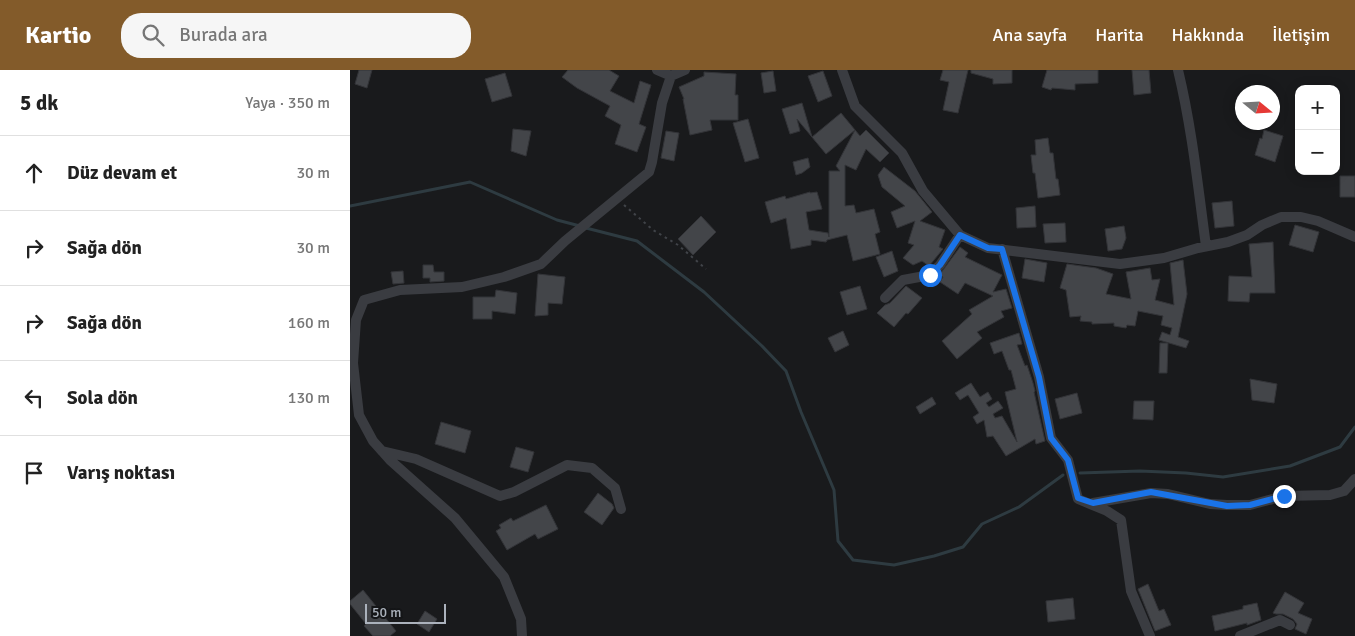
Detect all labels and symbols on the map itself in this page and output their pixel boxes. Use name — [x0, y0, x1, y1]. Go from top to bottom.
north arrow — [1235, 85, 1280, 130]
route start — [919, 264, 942, 287]
route end — [1273, 485, 1296, 508]
scale bar — [365, 601, 446, 624]

